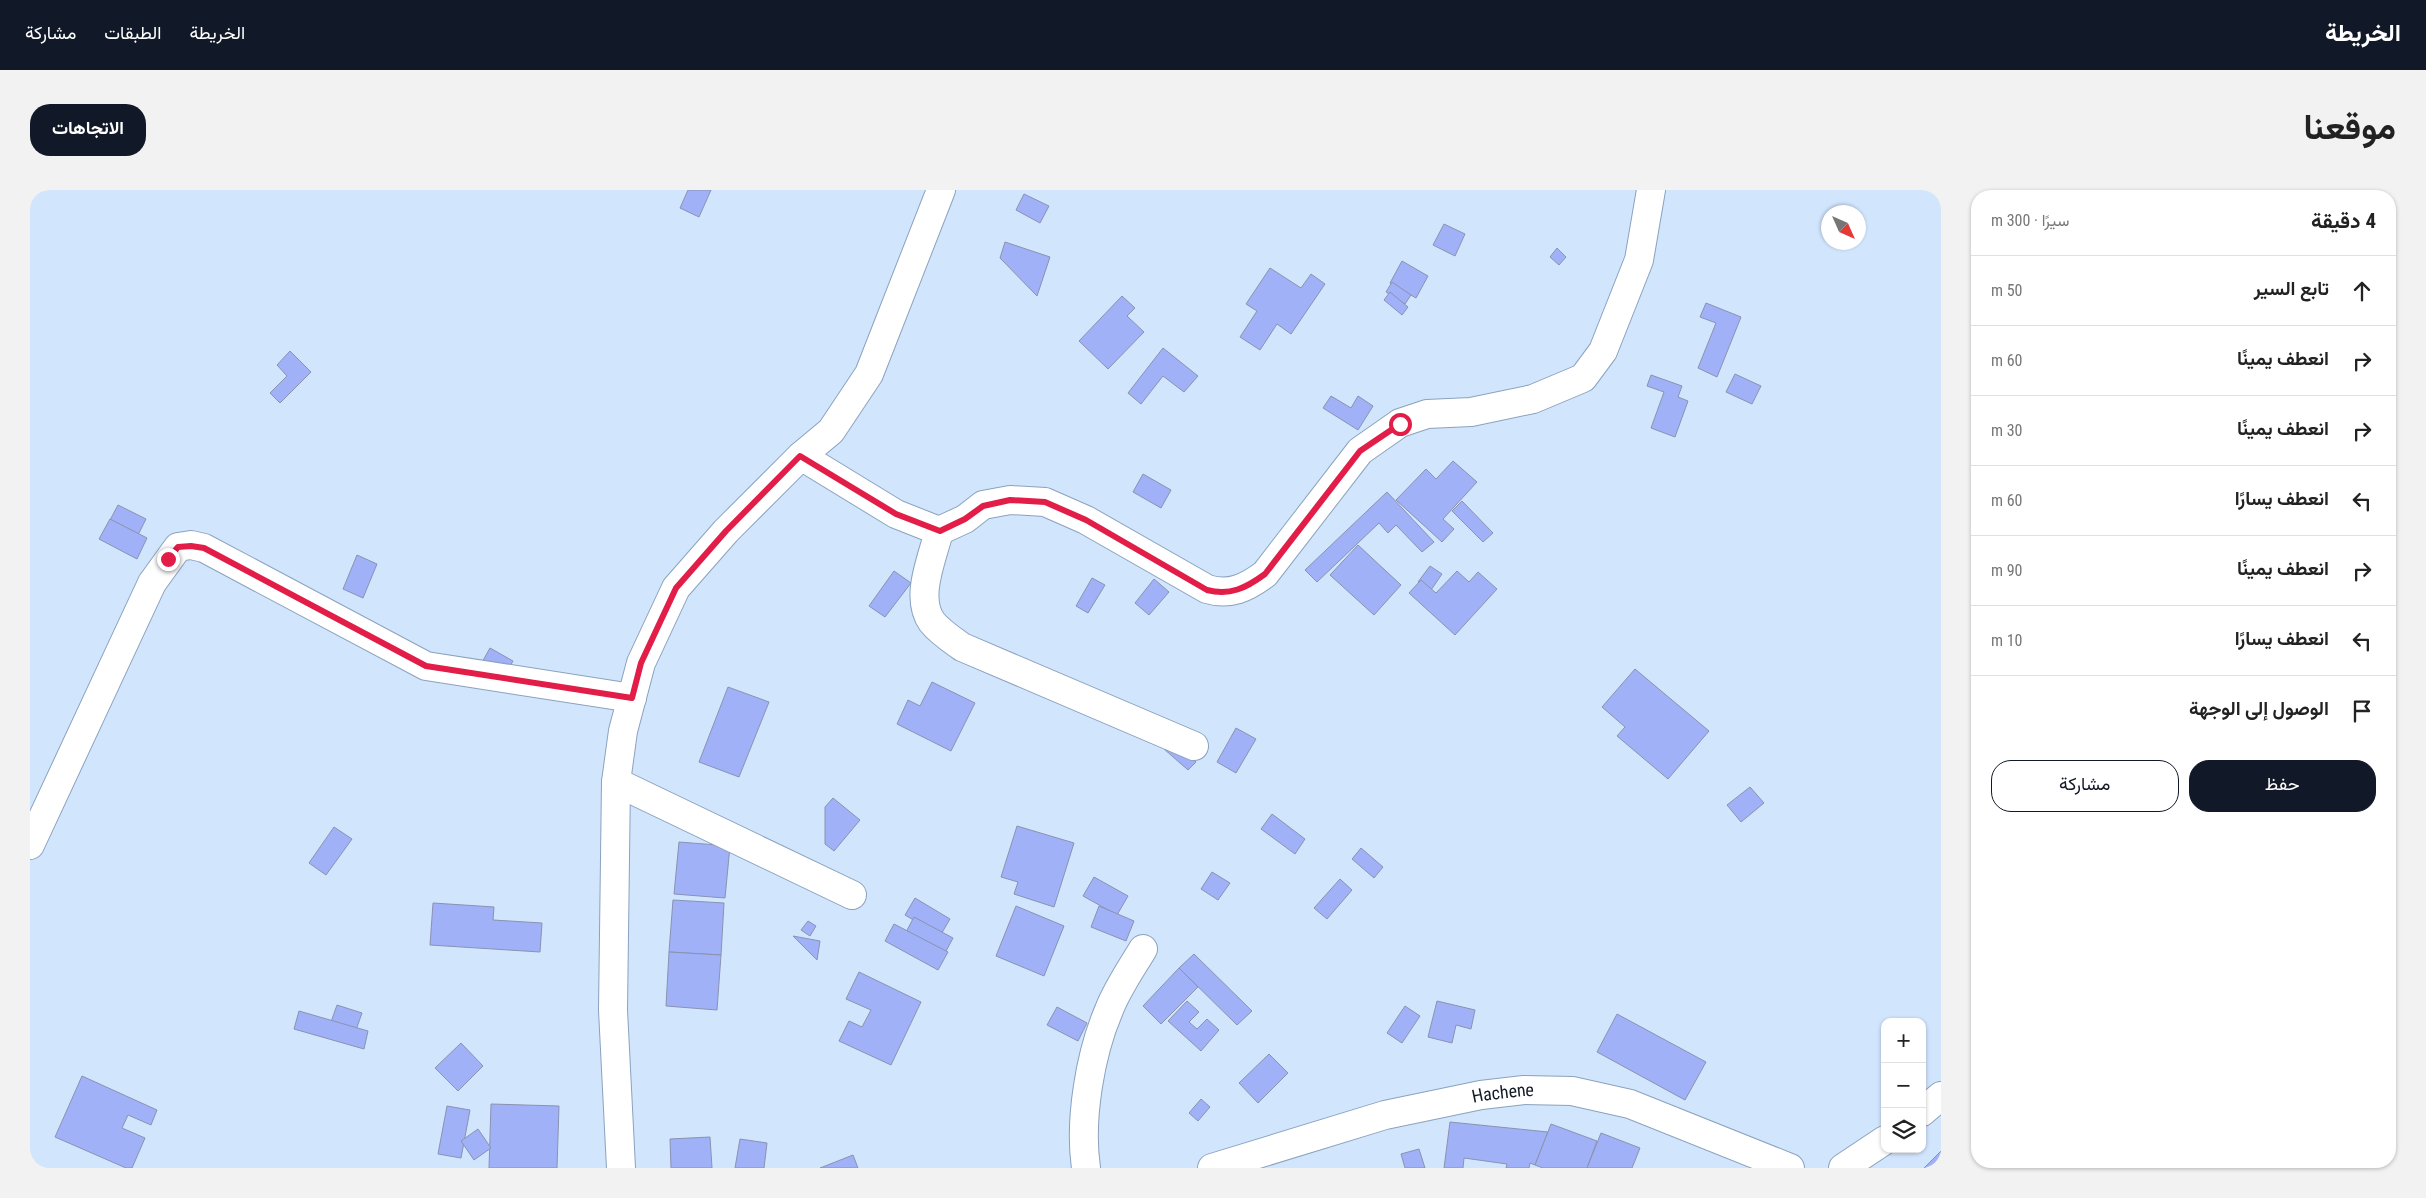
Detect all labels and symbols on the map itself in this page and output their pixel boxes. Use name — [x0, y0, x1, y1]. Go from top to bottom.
north arrow — [1821, 205, 1866, 250]
route start — [1389, 413, 1412, 436]
route end — [157, 548, 180, 571]
street label: Hachene — [1470, 1079, 1534, 1107]

